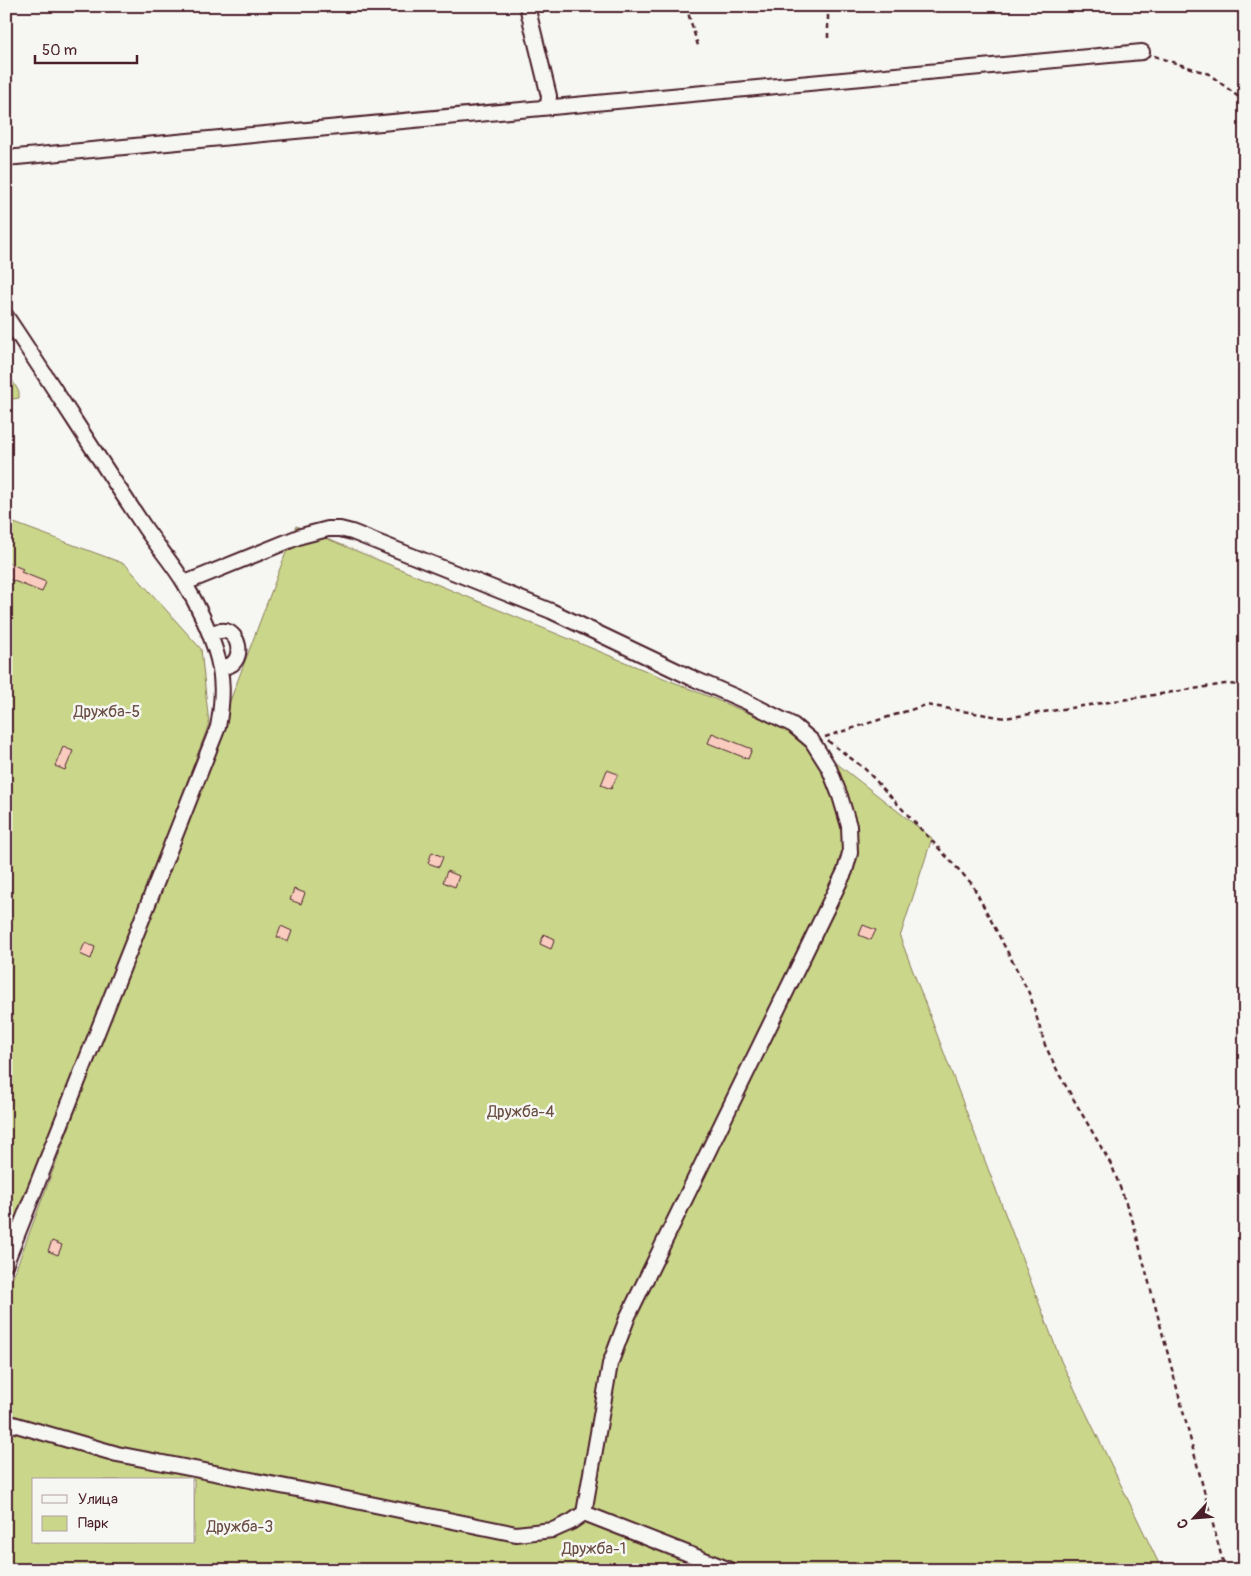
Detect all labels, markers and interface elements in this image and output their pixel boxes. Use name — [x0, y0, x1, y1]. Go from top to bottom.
scale bar — [35, 32, 138, 64]
text: 50 m — [42, 41, 77, 60]
park label: Дружба-5 — [73, 702, 140, 722]
park label: Дружба-4 — [487, 1102, 554, 1122]
legend — [32, 1478, 195, 1544]
text: Улица — [78, 1490, 118, 1509]
north arrow — [1168, 1494, 1218, 1544]
text: Парк — [78, 1514, 109, 1533]
text: С — [1173, 1516, 1192, 1531]
park label: Дружба-3 — [206, 1517, 273, 1537]
park label: Дружба-1 — [561, 1539, 626, 1559]

